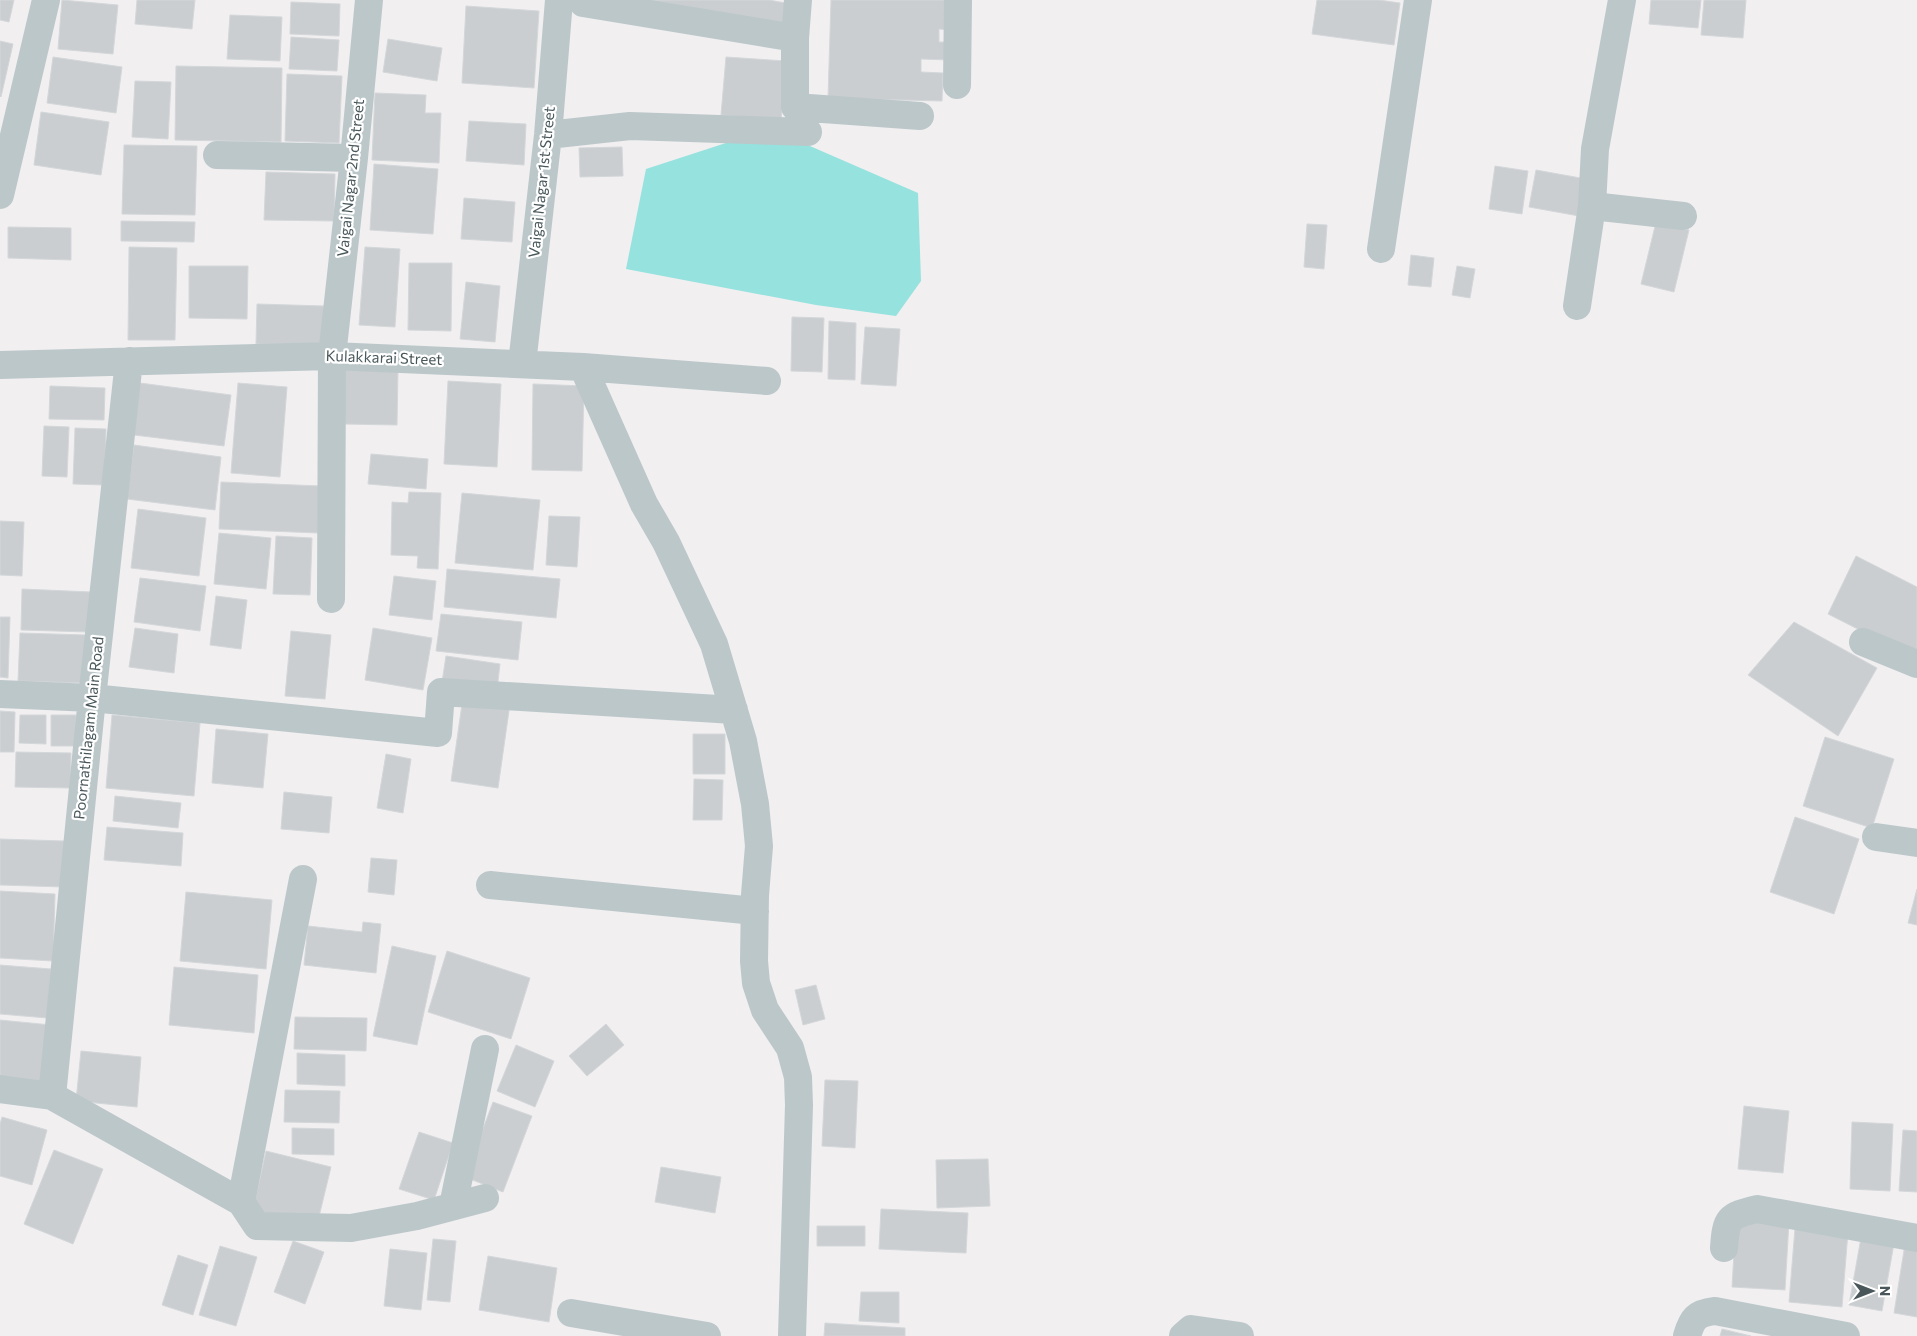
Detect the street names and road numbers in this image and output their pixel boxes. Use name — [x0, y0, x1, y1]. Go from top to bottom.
street label: Vaigai Nagar 2nd Street — [333, 98, 367, 258]
street label: Vaigai Nagar 1st Street — [524, 105, 558, 259]
street label: Kulakkarai Street — [325, 346, 443, 368]
street label: Poornathilagam Main Road — [69, 635, 107, 820]

